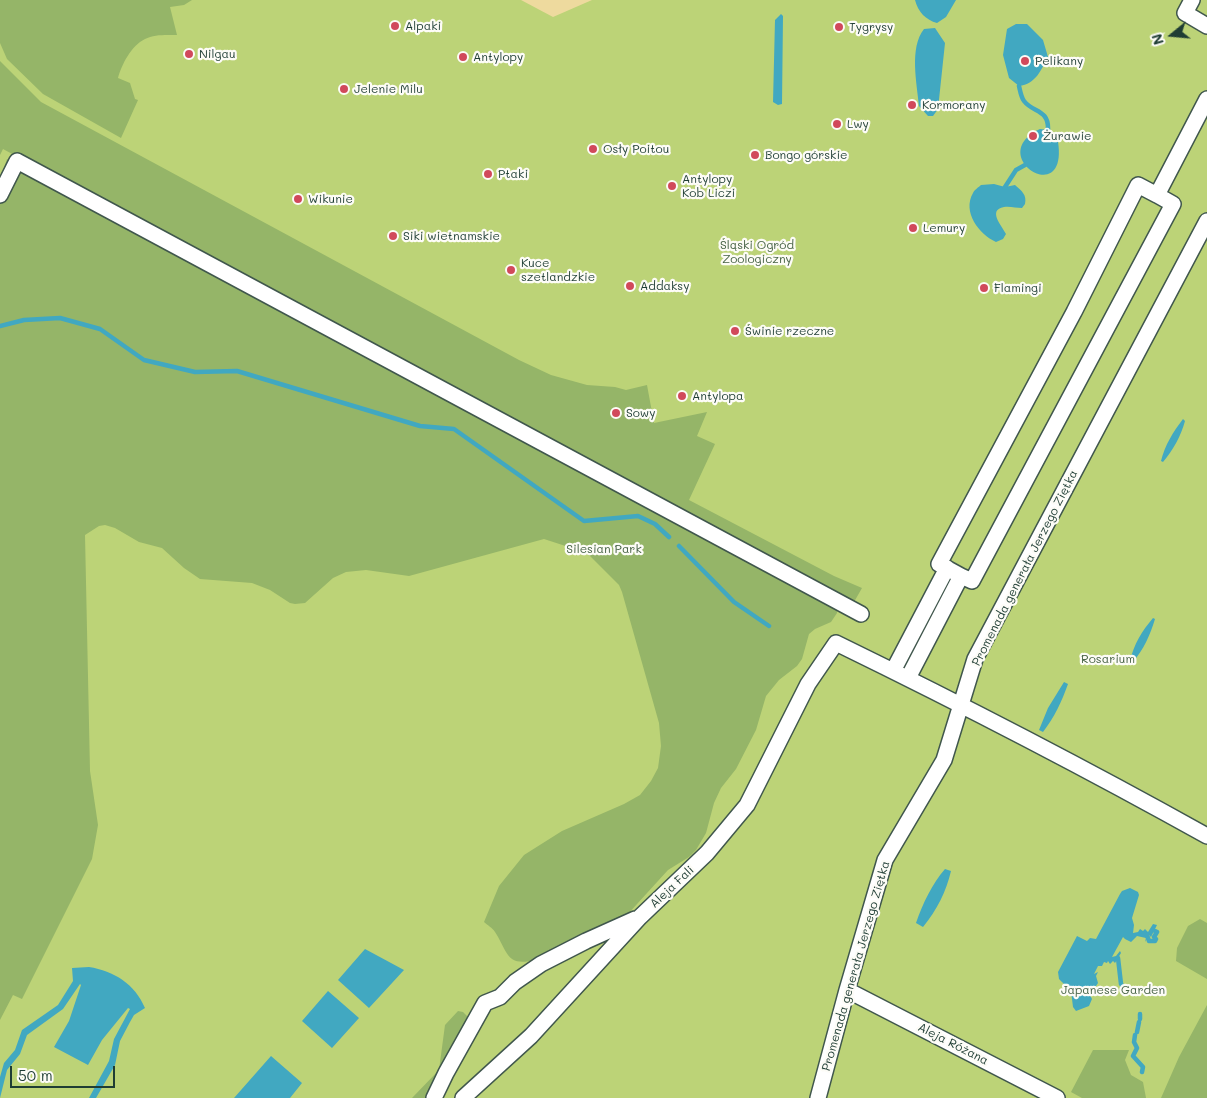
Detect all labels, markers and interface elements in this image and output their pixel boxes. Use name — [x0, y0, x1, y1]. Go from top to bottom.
north arrow — [1147, 10, 1197, 60]
place label: Alpaki — [405, 19, 441, 33]
marker: Alpaki — [389, 20, 401, 32]
place label: Tygrysy — [849, 20, 893, 34]
marker: Tygrysy — [833, 21, 845, 33]
text: N — [1147, 32, 1168, 47]
place label: Nilgau — [199, 47, 236, 61]
marker: Nilgau — [183, 48, 195, 60]
place label: Antylopy — [473, 50, 523, 64]
marker: Antylopy — [457, 51, 469, 63]
place label: Pelikany — [1035, 54, 1083, 68]
marker: Pelikany — [1019, 55, 1031, 67]
place label: Jelenie Milu — [354, 82, 423, 96]
marker: Jelenie Milu — [338, 83, 350, 95]
place label: Kormorany — [922, 98, 986, 112]
marker: Kormorany — [906, 99, 918, 111]
place label: Lwy — [847, 117, 869, 131]
marker: Lwy — [831, 118, 843, 130]
place label: Żurawie — [1043, 129, 1092, 143]
marker: Żurawie — [1027, 130, 1039, 142]
place label: Osły Poitou — [603, 142, 669, 156]
marker: Osły Poitou — [587, 143, 599, 155]
place label: Bongo górskie — [765, 148, 848, 162]
marker: Bongo górskie — [749, 149, 761, 161]
place label: Ptaki — [498, 167, 528, 181]
marker: Ptaki — [482, 168, 494, 180]
place label: Antylopy Kob Liczi — [682, 172, 735, 200]
marker: Antylopy Kob Liczi — [666, 180, 678, 192]
place label: Wikunie — [308, 192, 353, 206]
marker: Wikunie — [292, 193, 304, 205]
place label: Lemury — [923, 221, 965, 235]
marker: Lemury — [907, 222, 919, 234]
place label: Siki wietnamskie — [403, 229, 500, 243]
marker: Siki wietnamskie — [387, 230, 399, 242]
park label: Śląski Ogród Zoologiczny — [720, 238, 794, 266]
place label: Kuce szetlandzkie — [521, 256, 595, 284]
marker: Kuce szetlandzkie — [505, 264, 517, 276]
place label: Addaksy — [640, 279, 689, 293]
marker: Addaksy — [624, 280, 636, 292]
place label: Flamingi — [994, 281, 1042, 295]
marker: Flamingi — [978, 282, 990, 294]
place label: Świnie rzeczne — [745, 324, 834, 338]
marker: Świnie rzeczne — [729, 325, 741, 337]
place label: Antylopa — [692, 389, 744, 403]
marker: Antylopa — [676, 390, 688, 402]
place label: Sowy — [626, 406, 655, 420]
marker: Sowy — [610, 407, 622, 419]
street label: Promenada generała Jerzego Ziętka — [969, 468, 1081, 668]
park label: Silesian Park — [566, 542, 642, 556]
park label: Rosarium — [1081, 652, 1135, 666]
street label: Promenada generała Jerzego Ziętka — [819, 859, 893, 1073]
street label: Aleja Fali — [647, 863, 697, 911]
park label: Japanese Garden — [1061, 983, 1165, 997]
street label: Aleja Różana — [915, 1020, 991, 1068]
scale bar — [12, 1056, 118, 1088]
text: 50 m — [18, 1065, 53, 1085]

